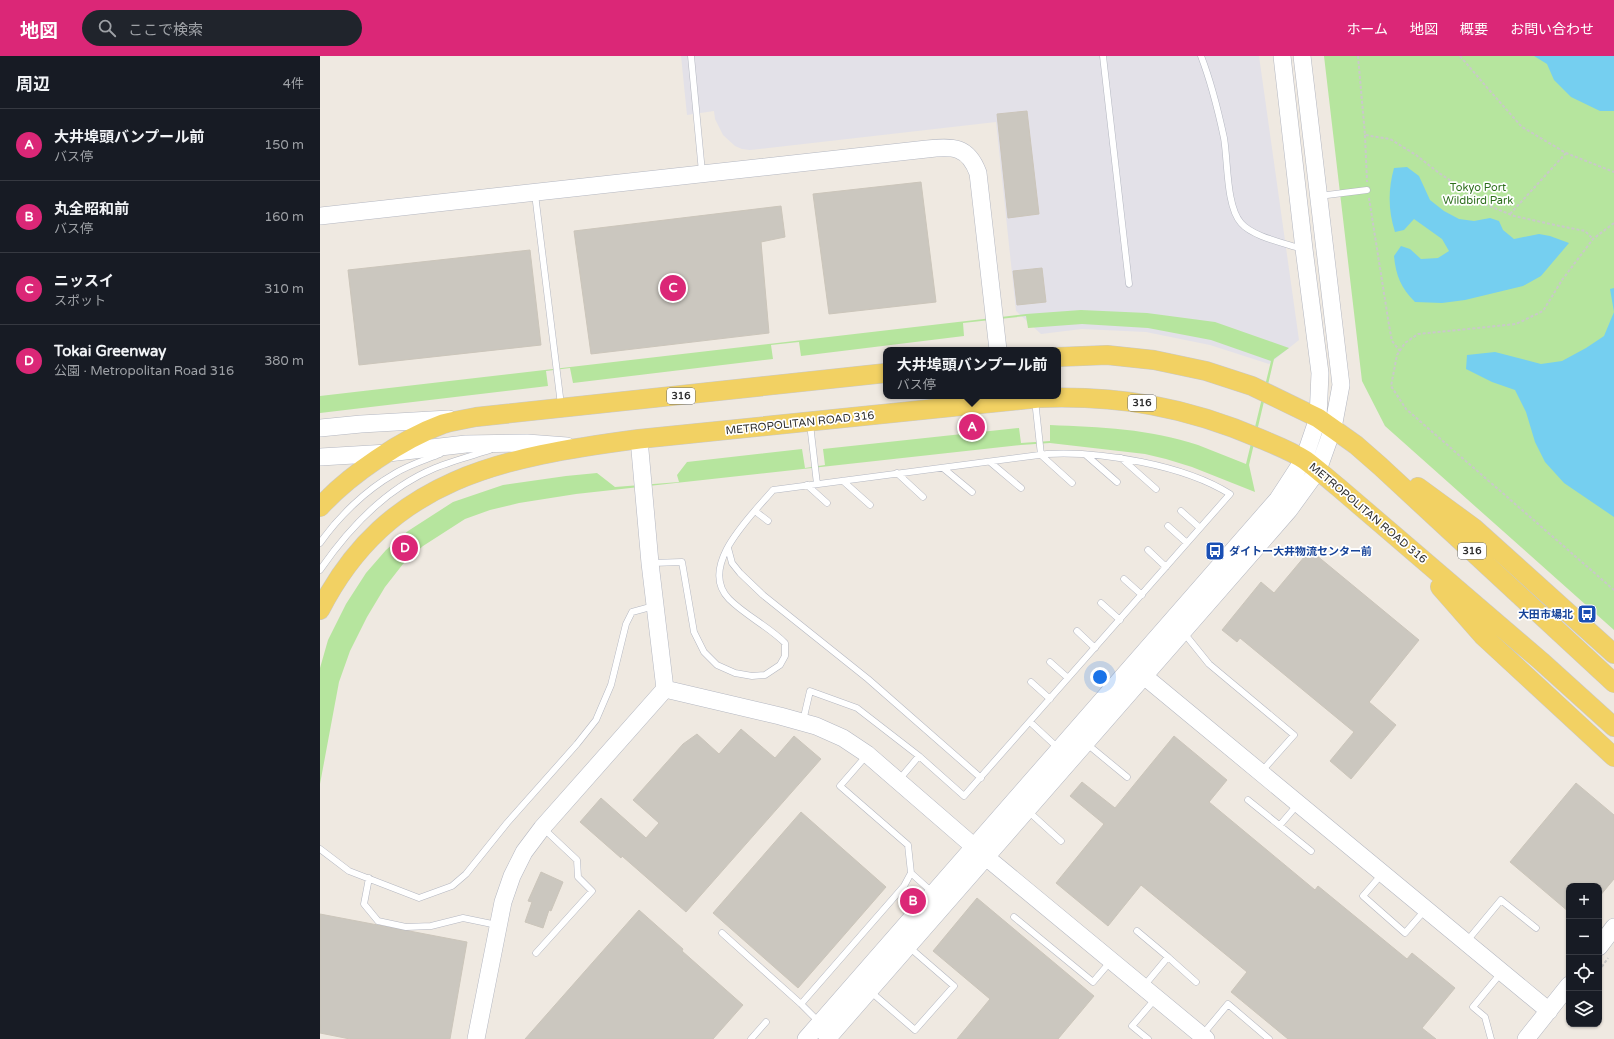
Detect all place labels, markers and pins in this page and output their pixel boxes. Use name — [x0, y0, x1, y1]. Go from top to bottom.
pin: C — [660, 273, 686, 303]
pin: A — [959, 412, 985, 442]
pin: D — [392, 533, 418, 563]
bus stop icon: ダイトー大井物流センター前 — [1204, 540, 1226, 562]
place label: ダイトー大井物流センター前 — [1229, 545, 1372, 558]
bus stop icon: 大田市場北 — [1576, 603, 1598, 625]
place label: 大田市場北 — [1518, 608, 1573, 621]
pin: B — [900, 886, 926, 916]

